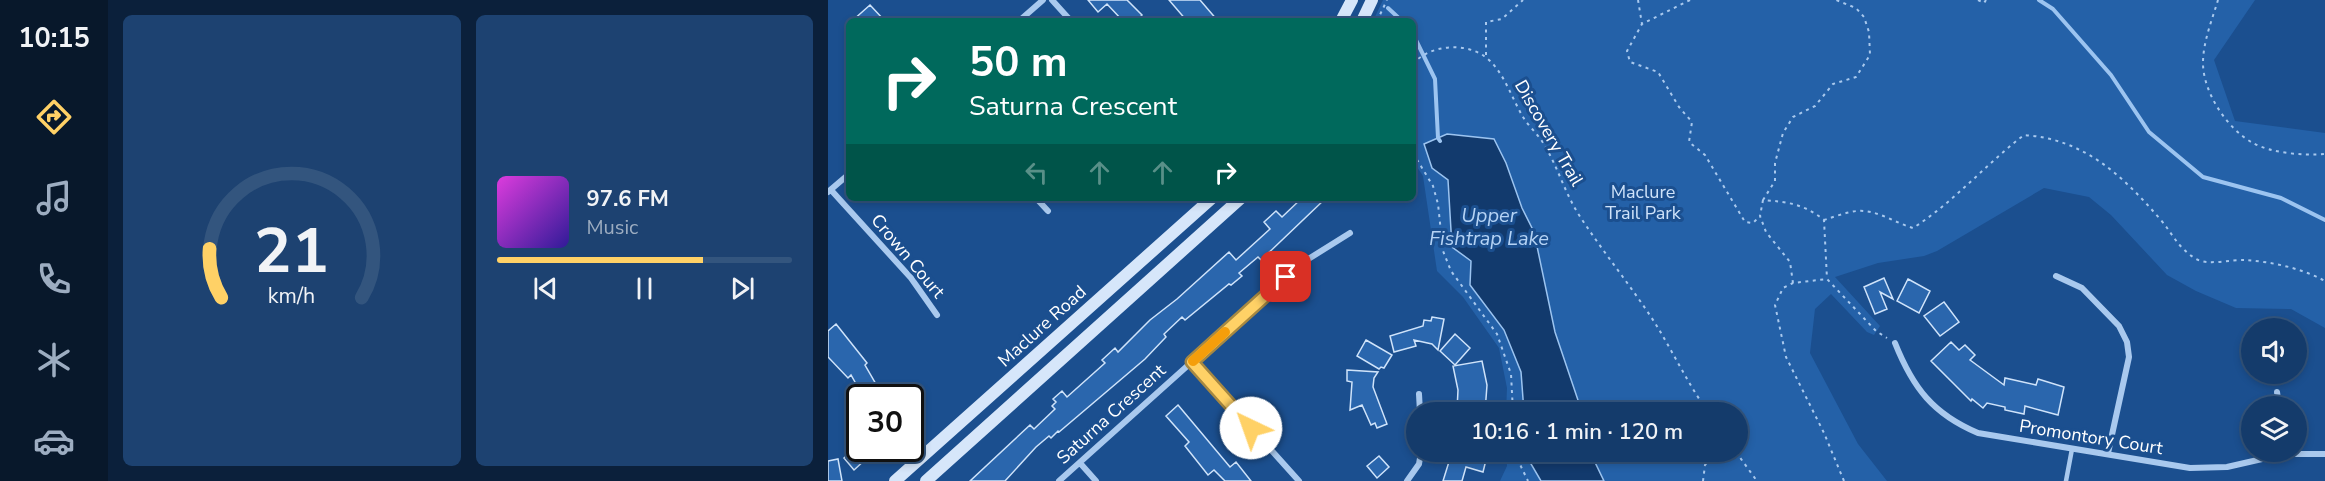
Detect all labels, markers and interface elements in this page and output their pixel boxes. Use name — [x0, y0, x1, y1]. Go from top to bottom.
text: 10:15 — [18, 20, 90, 57]
text: 50 m — [969, 34, 1068, 91]
icon: right — [870, 42, 948, 120]
street label: Discovery Trail — [1509, 76, 1589, 191]
text: Saturna Crescent — [969, 88, 1177, 125]
icon: directions — [33, 96, 75, 138]
icon: left — [1020, 156, 1053, 189]
icon: ahead — [1083, 156, 1116, 189]
icon: ahead — [1146, 156, 1179, 189]
icon: right — [1209, 156, 1242, 189]
icon: music — [33, 177, 75, 219]
park label: Maclure Trail Park — [1605, 180, 1682, 225]
text: 97.6 FM — [587, 184, 669, 214]
water label: Upper Fishtrap Lake — [1429, 202, 1549, 252]
text: 21 — [254, 209, 329, 294]
street label: Crown Court — [866, 209, 951, 304]
text: Music — [587, 214, 638, 241]
pin — [1260, 251, 1311, 302]
icon: phone — [33, 258, 75, 300]
icon: arrive — [1269, 260, 1302, 293]
icon: previous — [529, 272, 562, 305]
icon: pause — [628, 272, 661, 305]
icon: next — [726, 272, 759, 305]
street label: Maclure Road — [993, 280, 1091, 372]
text: km/h — [268, 281, 315, 311]
map controls — [2241, 318, 2307, 462]
button: sound — [2241, 318, 2307, 384]
icon: climate — [33, 339, 75, 381]
street label: Saturna Crescent — [1051, 358, 1171, 469]
speed limit sign: 30 — [846, 384, 924, 462]
position arrow — [1219, 396, 1283, 460]
button: layers — [2241, 396, 2307, 462]
street label: Promontory Court — [2017, 414, 2165, 460]
text: 10:16 · 1 min · 120 m — [1471, 417, 1683, 447]
icon: car — [33, 420, 75, 462]

